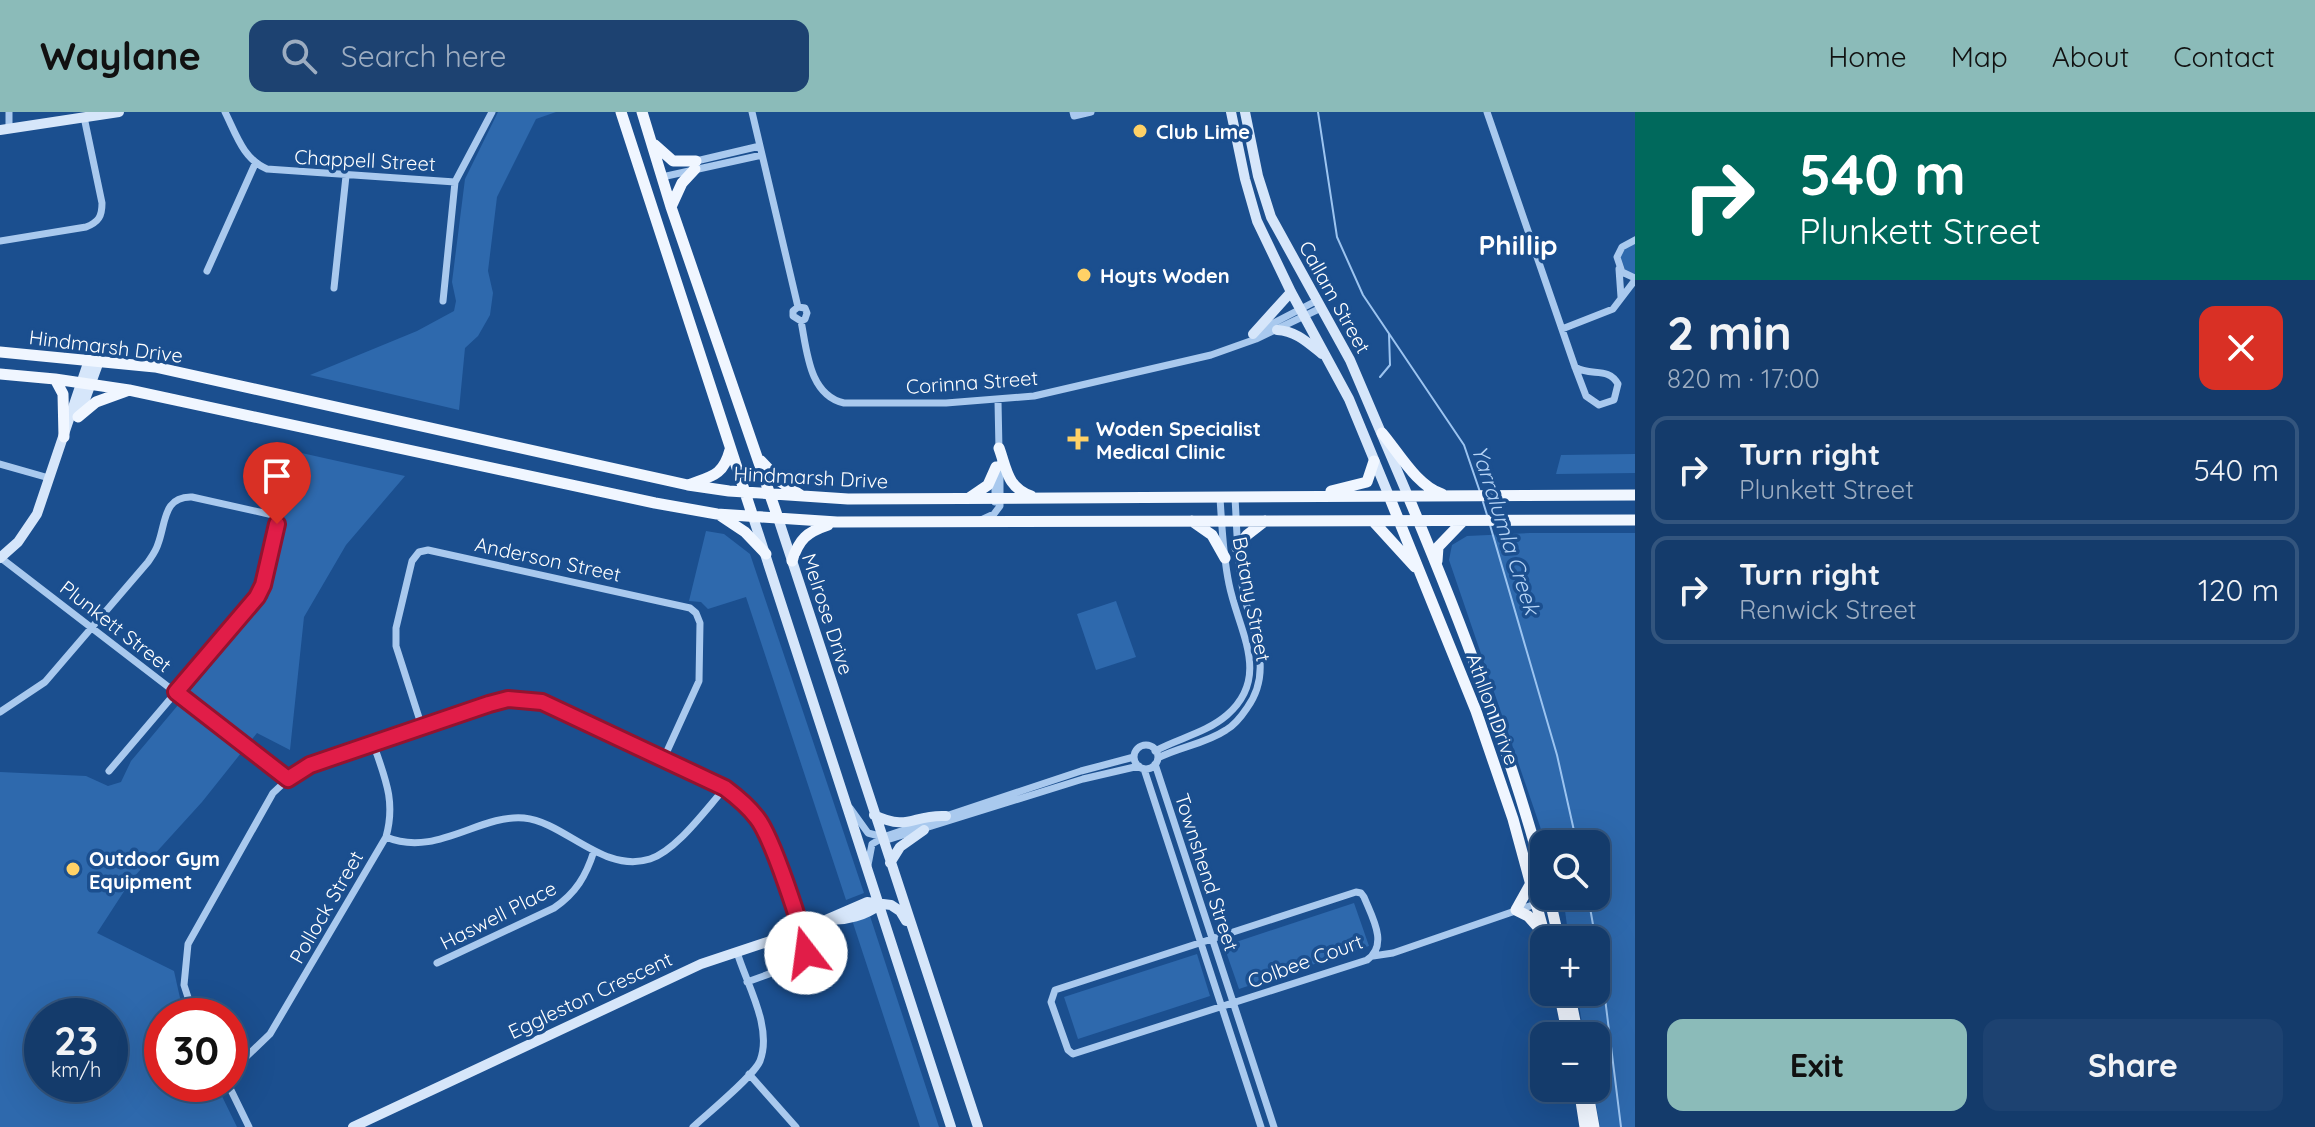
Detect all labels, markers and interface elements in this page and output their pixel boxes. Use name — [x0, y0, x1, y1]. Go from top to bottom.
search box — [249, 20, 809, 92]
text: Waylane — [40, 32, 201, 80]
icon: search — [277, 34, 321, 78]
text: Search here — [341, 37, 506, 75]
text: Home — [1828, 39, 1907, 74]
text: Map — [1951, 39, 2008, 74]
text: About — [2052, 39, 2129, 74]
text: Contact — [2173, 39, 2275, 74]
place label: Club Lime — [1156, 119, 1250, 144]
marker: Club Lime — [1131, 122, 1149, 140]
text: 540 m — [1799, 139, 1966, 209]
street label: Chappell Street — [294, 144, 436, 176]
icon: right — [1667, 144, 1771, 248]
text: Plunkett Street — [1799, 208, 2041, 253]
district label: Phillip — [1478, 227, 1558, 262]
street label: Callam Street — [1294, 236, 1376, 358]
place label: Hoyts Woden — [1100, 263, 1230, 288]
marker: Hoyts Woden — [1075, 266, 1093, 284]
text: 2 min — [1667, 302, 1792, 362]
button: close — [2199, 306, 2283, 390]
street label: Hindmarsh Drive — [28, 324, 184, 368]
text: 820 m · 17:00 — [1667, 362, 1820, 395]
street label: Corinna Street — [905, 365, 1039, 399]
place label: Woden Specialist Medical Clinic — [1096, 416, 1261, 464]
marker: Woden Specialist Medical Clinic — [1067, 428, 1089, 450]
text: Turn right — [1739, 435, 1880, 473]
pin — [243, 442, 311, 524]
water label: Yarralumla Creek — [1466, 442, 1547, 620]
icon: right — [1671, 448, 1715, 492]
text: 540 m — [2193, 451, 2279, 489]
icon: arrive — [255, 454, 299, 498]
street label: Hindmarsh Drive — [733, 460, 889, 494]
text: Plunkett Street — [1739, 473, 1914, 506]
street label: Anderson Street — [473, 531, 624, 587]
street label: Botany Street — [1228, 534, 1276, 664]
street label: Melrose Drive — [797, 550, 859, 678]
text: Turn right — [1739, 555, 1880, 593]
icon: right — [1671, 568, 1715, 612]
text: 120 m — [2198, 571, 2279, 609]
street label: Plunkett Street — [55, 575, 177, 677]
text: Renwick Street — [1739, 593, 1917, 626]
street label: Athllon Drive — [1461, 650, 1525, 768]
street label: Townshend Street — [1170, 790, 1244, 954]
map controls — [1530, 830, 1610, 1102]
button: search — [1530, 830, 1610, 910]
place label: Outdoor Gym Equipment — [89, 846, 220, 894]
street label: Pollock Street — [284, 846, 368, 968]
marker: Outdoor Gym Equipment — [64, 860, 82, 878]
street label: Haswell Place — [436, 875, 560, 955]
position arrow — [764, 911, 848, 995]
button: + — [1530, 926, 1610, 1006]
street label: Colbee Court — [1244, 929, 1366, 993]
street label: Eggleston Crescent — [504, 946, 676, 1044]
speed limit sign: 30 — [144, 998, 248, 1102]
text: 23 — [54, 1015, 98, 1065]
button: Exit — [1667, 1019, 1967, 1111]
button: Share — [1983, 1019, 2283, 1111]
button: − — [1530, 1022, 1610, 1102]
text: km/h — [51, 1057, 101, 1082]

